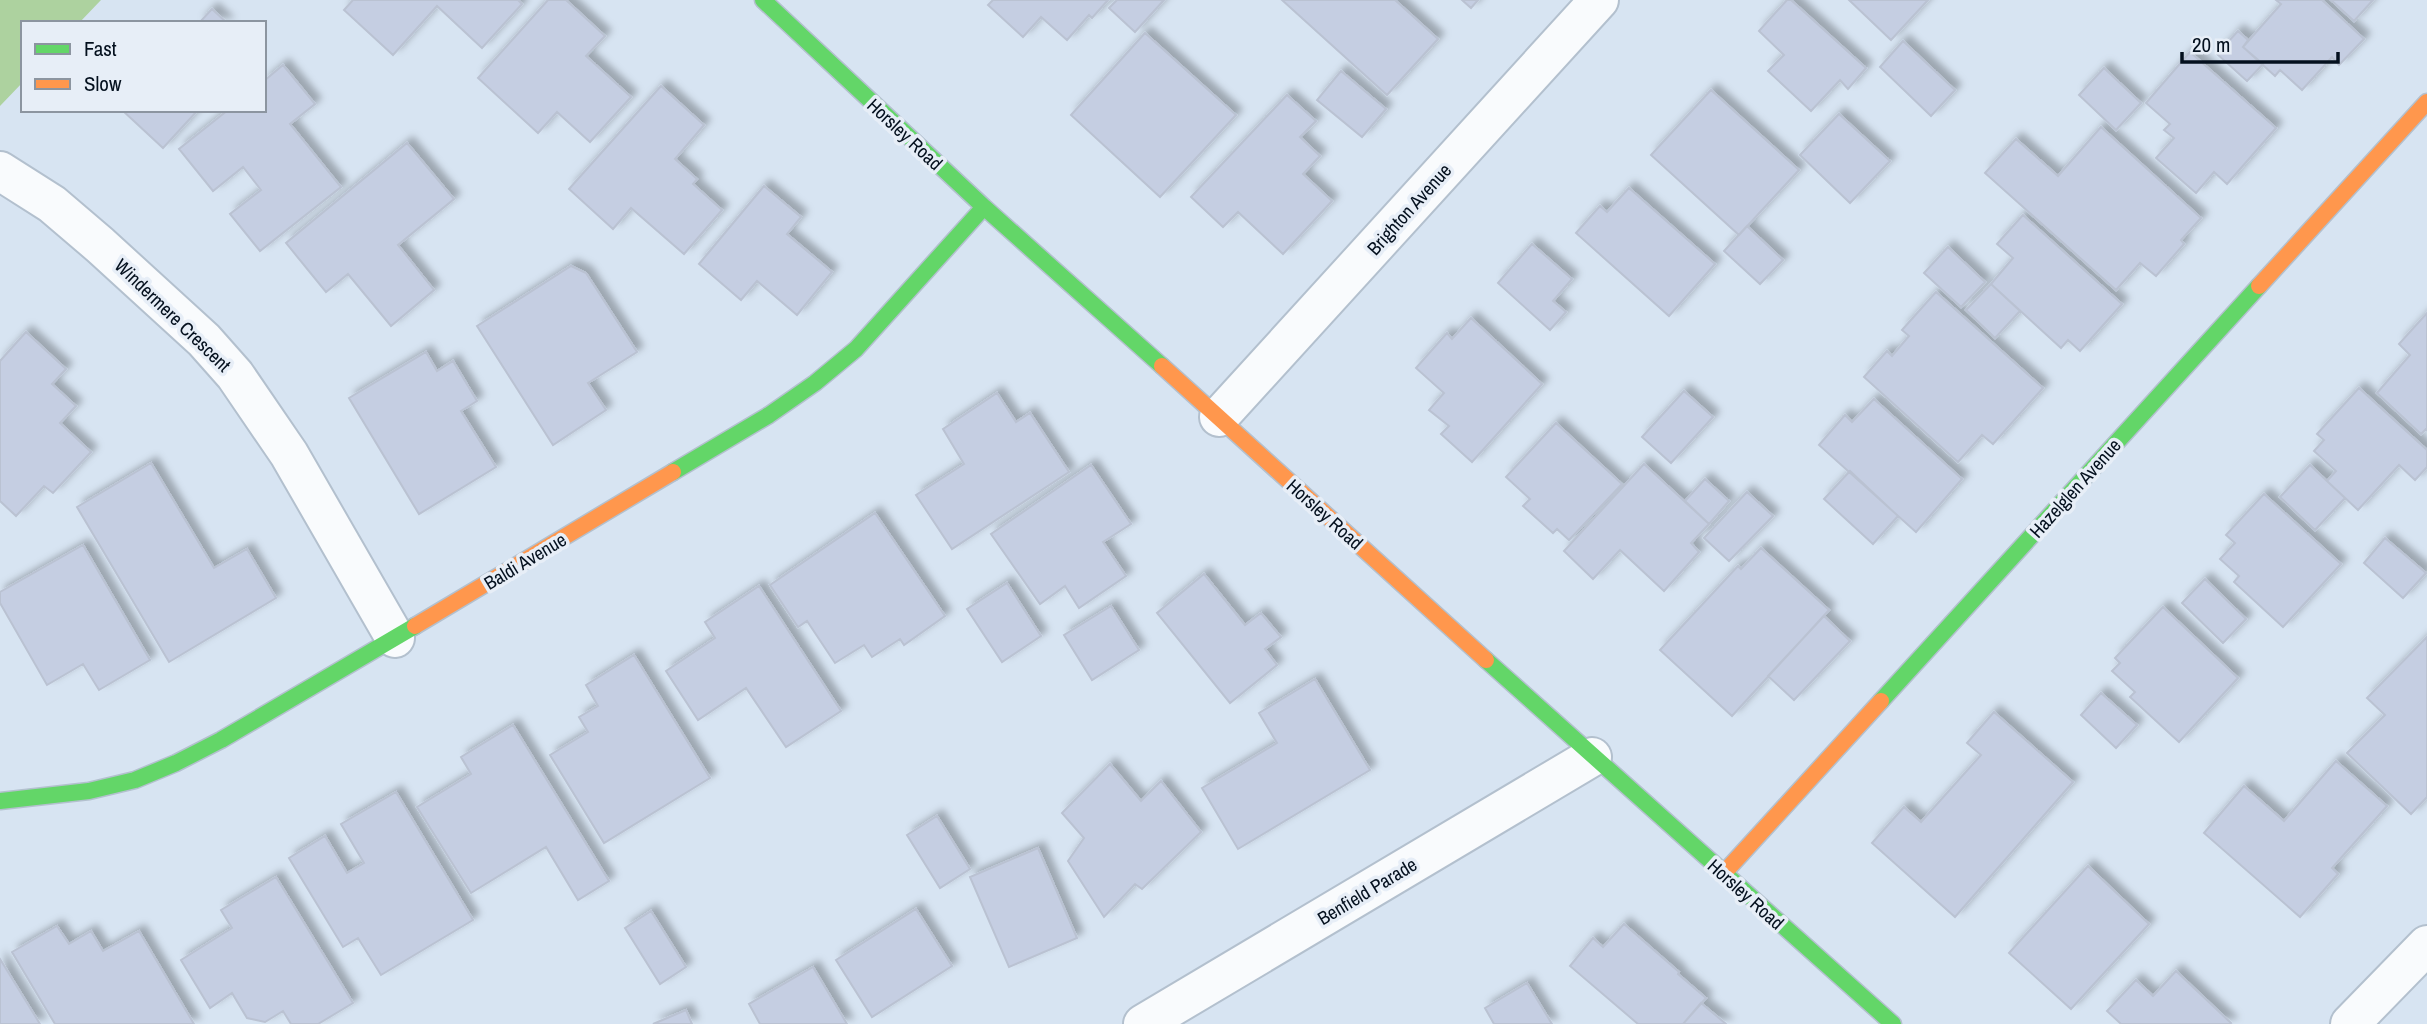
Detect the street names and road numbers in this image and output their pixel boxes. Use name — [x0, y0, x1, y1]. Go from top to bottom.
street label: Horsley Road — [862, 92, 948, 176]
street label: Brighton Avenue — [1361, 158, 1457, 260]
street label: Windermere Crescent — [109, 253, 237, 378]
street label: Hazelglen Avenue — [2023, 433, 2127, 543]
street label: Horsley Road — [1281, 473, 1369, 555]
street label: Baldi Avenue — [479, 526, 571, 596]
street label: Benfield Parade — [1312, 851, 1422, 931]
street label: Horsley Road — [1702, 853, 1790, 935]

